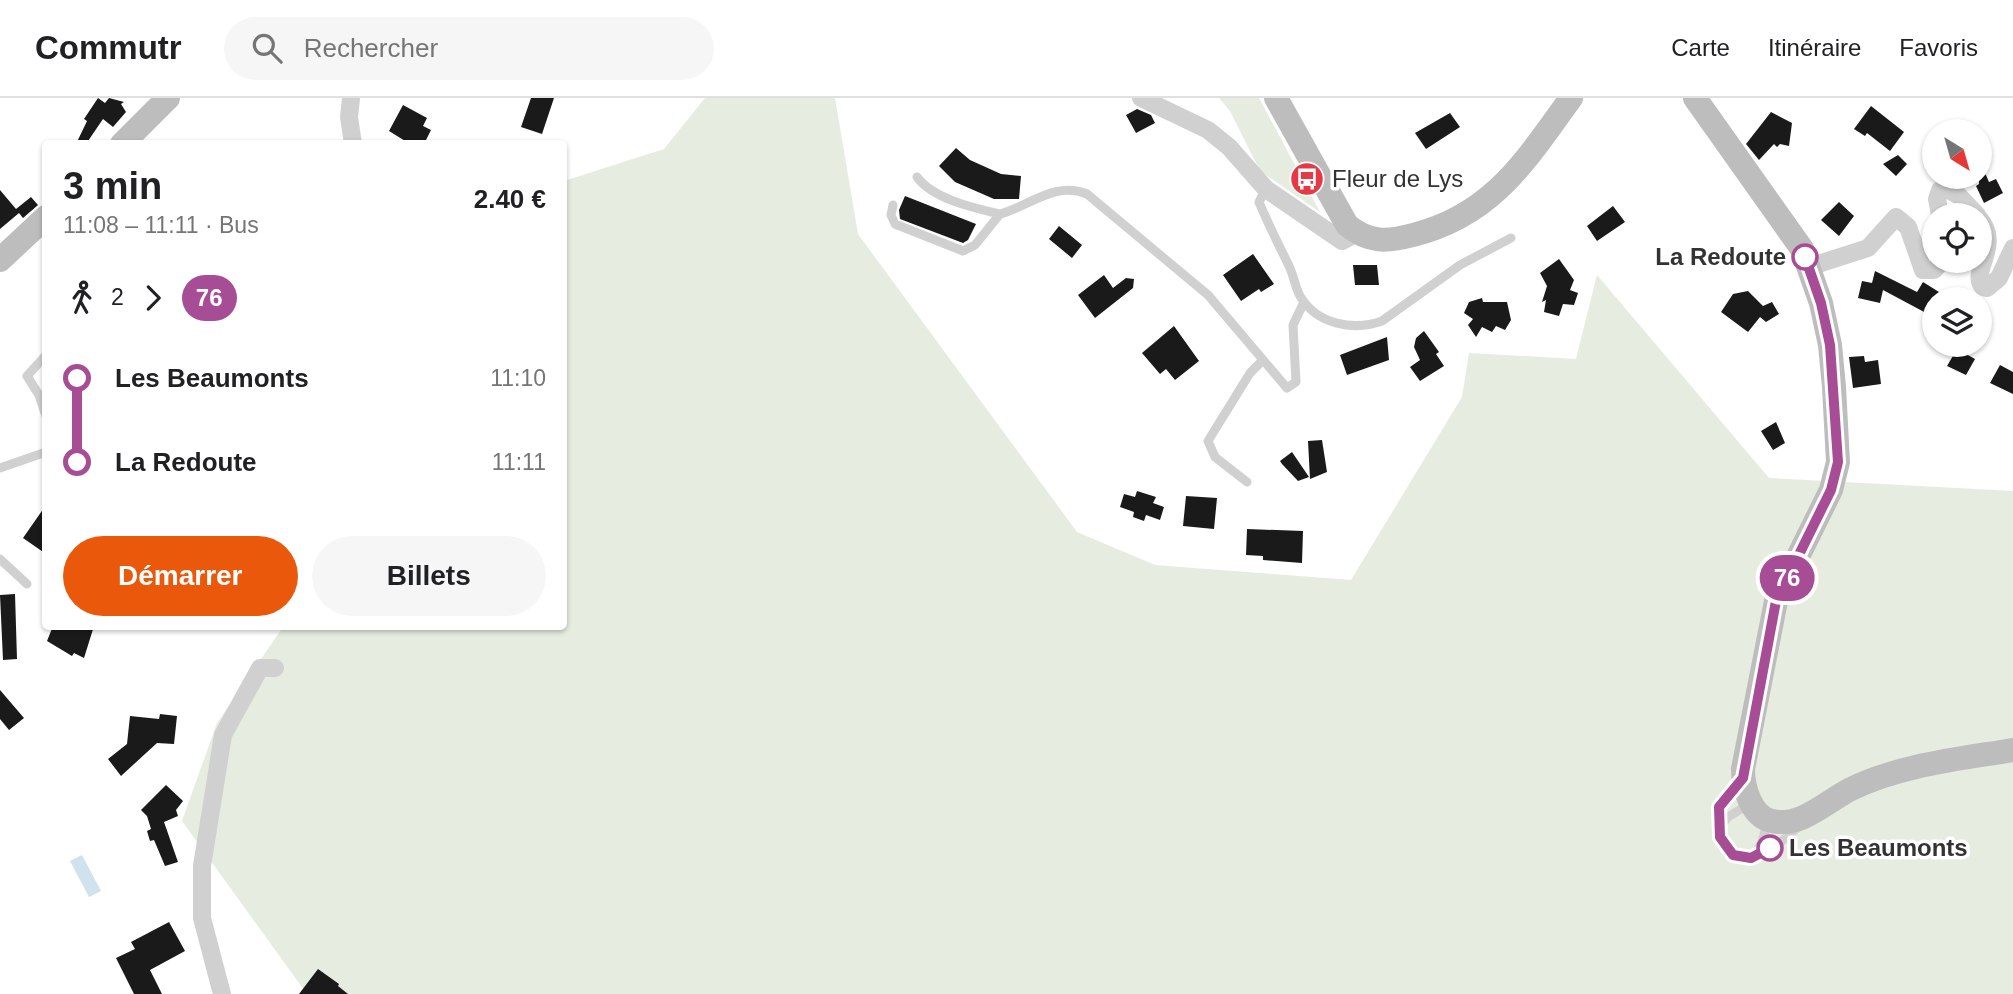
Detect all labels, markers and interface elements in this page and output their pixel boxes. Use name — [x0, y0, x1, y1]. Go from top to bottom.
search box — [224, 17, 714, 80]
text: Commutr — [35, 29, 182, 66]
icon: search — [248, 29, 286, 67]
text: Rechercher — [304, 33, 438, 63]
text: Carte — [1671, 34, 1730, 61]
text: Itinéraire — [1768, 34, 1861, 61]
text: Favoris — [1899, 34, 1978, 61]
north arrow — [1922, 119, 1992, 189]
map controls — [1922, 119, 1992, 357]
bus stop icon: Fleur de Lys — [1288, 160, 1326, 198]
text: 3 min — [63, 165, 162, 207]
place label: Fleur de Lys — [1332, 165, 1463, 192]
text: 2.40 € — [474, 184, 546, 214]
button: locate — [1922, 203, 1992, 273]
text: 11:08 – 11:11 · Bus — [63, 212, 259, 238]
place label: La Redoute — [1655, 243, 1786, 270]
marker: La Redoute — [1792, 244, 1818, 270]
icon: walk — [63, 279, 101, 317]
icon: forward — [134, 279, 172, 317]
text: 2 — [111, 284, 124, 310]
text: 76 — [196, 284, 223, 311]
button: layers — [1922, 287, 1992, 357]
text: Les Beaumonts — [115, 363, 309, 393]
text: 11:10 — [490, 365, 546, 391]
text: La Redoute — [115, 447, 257, 477]
text: 11:11 — [492, 449, 546, 475]
button: Démarrer — [63, 536, 298, 616]
button: Billets — [312, 536, 546, 616]
line badge: 76 — [1756, 555, 1818, 601]
text: 76 — [1774, 564, 1800, 591]
place label: Les Beaumonts — [1789, 834, 1968, 861]
marker: Les Beaumonts — [1757, 835, 1783, 861]

